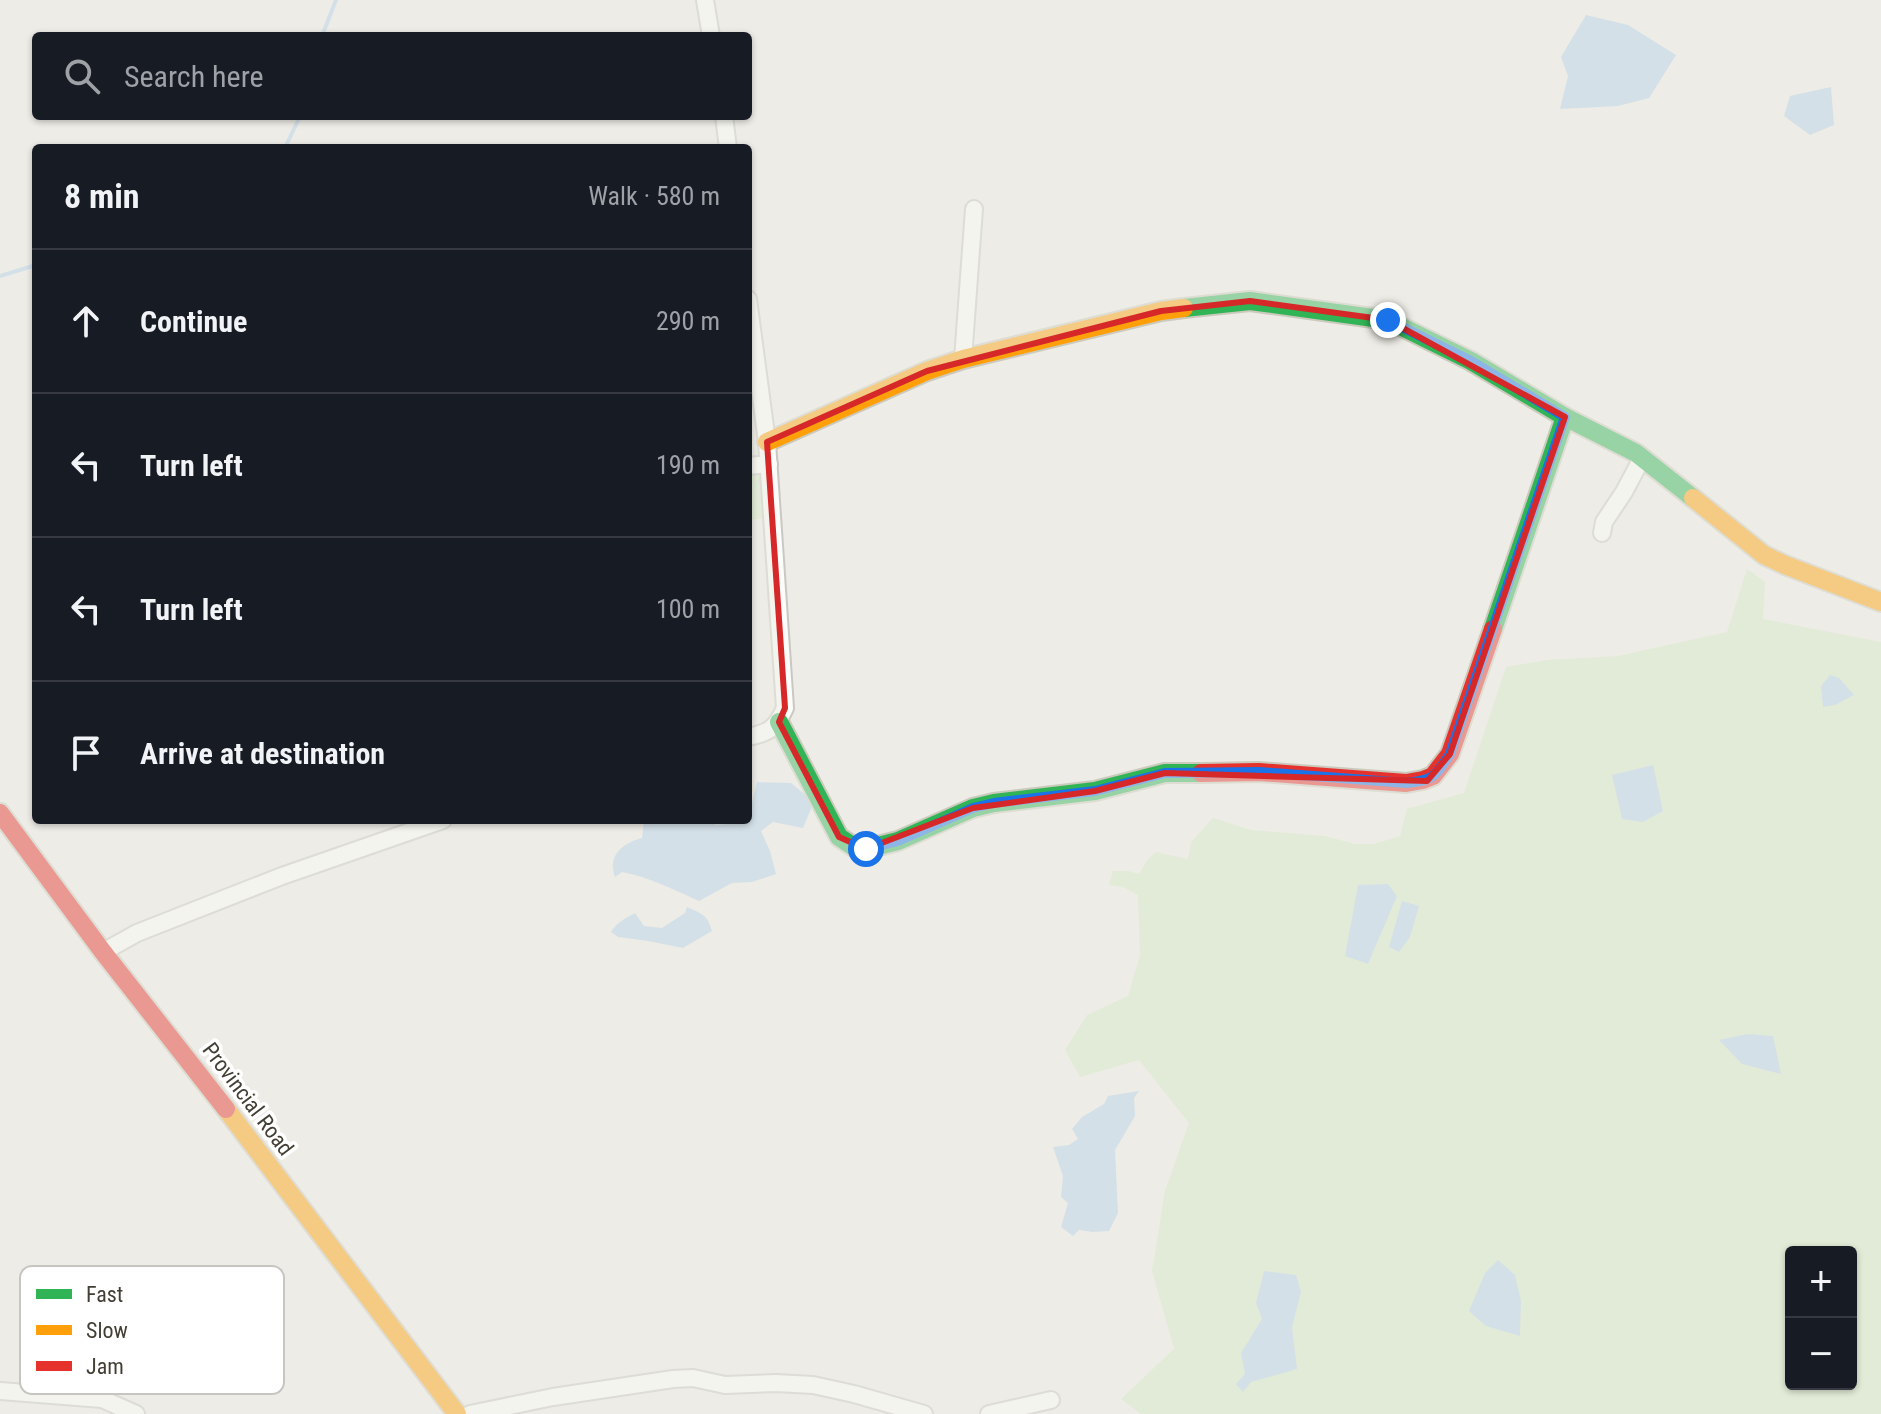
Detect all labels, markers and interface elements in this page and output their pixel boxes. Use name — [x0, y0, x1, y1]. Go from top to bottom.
search box — [32, 32, 752, 120]
icon: search — [60, 54, 104, 98]
text: Search here — [124, 59, 264, 94]
text: 8 min — [64, 176, 140, 216]
text: Walk · 580 m — [588, 181, 720, 211]
icon: ahead — [64, 299, 108, 343]
route end — [1370, 302, 1406, 338]
text: Continue — [140, 304, 247, 339]
text: 290 m — [656, 306, 720, 336]
icon: left — [64, 443, 108, 487]
text: Turn left — [140, 448, 243, 483]
text: 190 m — [656, 450, 720, 480]
icon: left — [64, 587, 108, 631]
text: Turn left — [140, 592, 243, 627]
text: 100 m — [656, 594, 720, 624]
icon: arrive — [64, 731, 108, 775]
text: Arrive at destination — [140, 736, 385, 771]
route start — [848, 831, 884, 867]
street label: Provincial Road — [197, 1038, 299, 1160]
map controls — [1785, 1246, 1857, 1390]
button: + — [1785, 1246, 1857, 1318]
legend — [20, 1266, 284, 1394]
text: Fast — [86, 1282, 123, 1307]
text: Slow — [86, 1318, 128, 1343]
button: − — [1785, 1318, 1857, 1390]
text: Jam — [86, 1354, 124, 1379]

